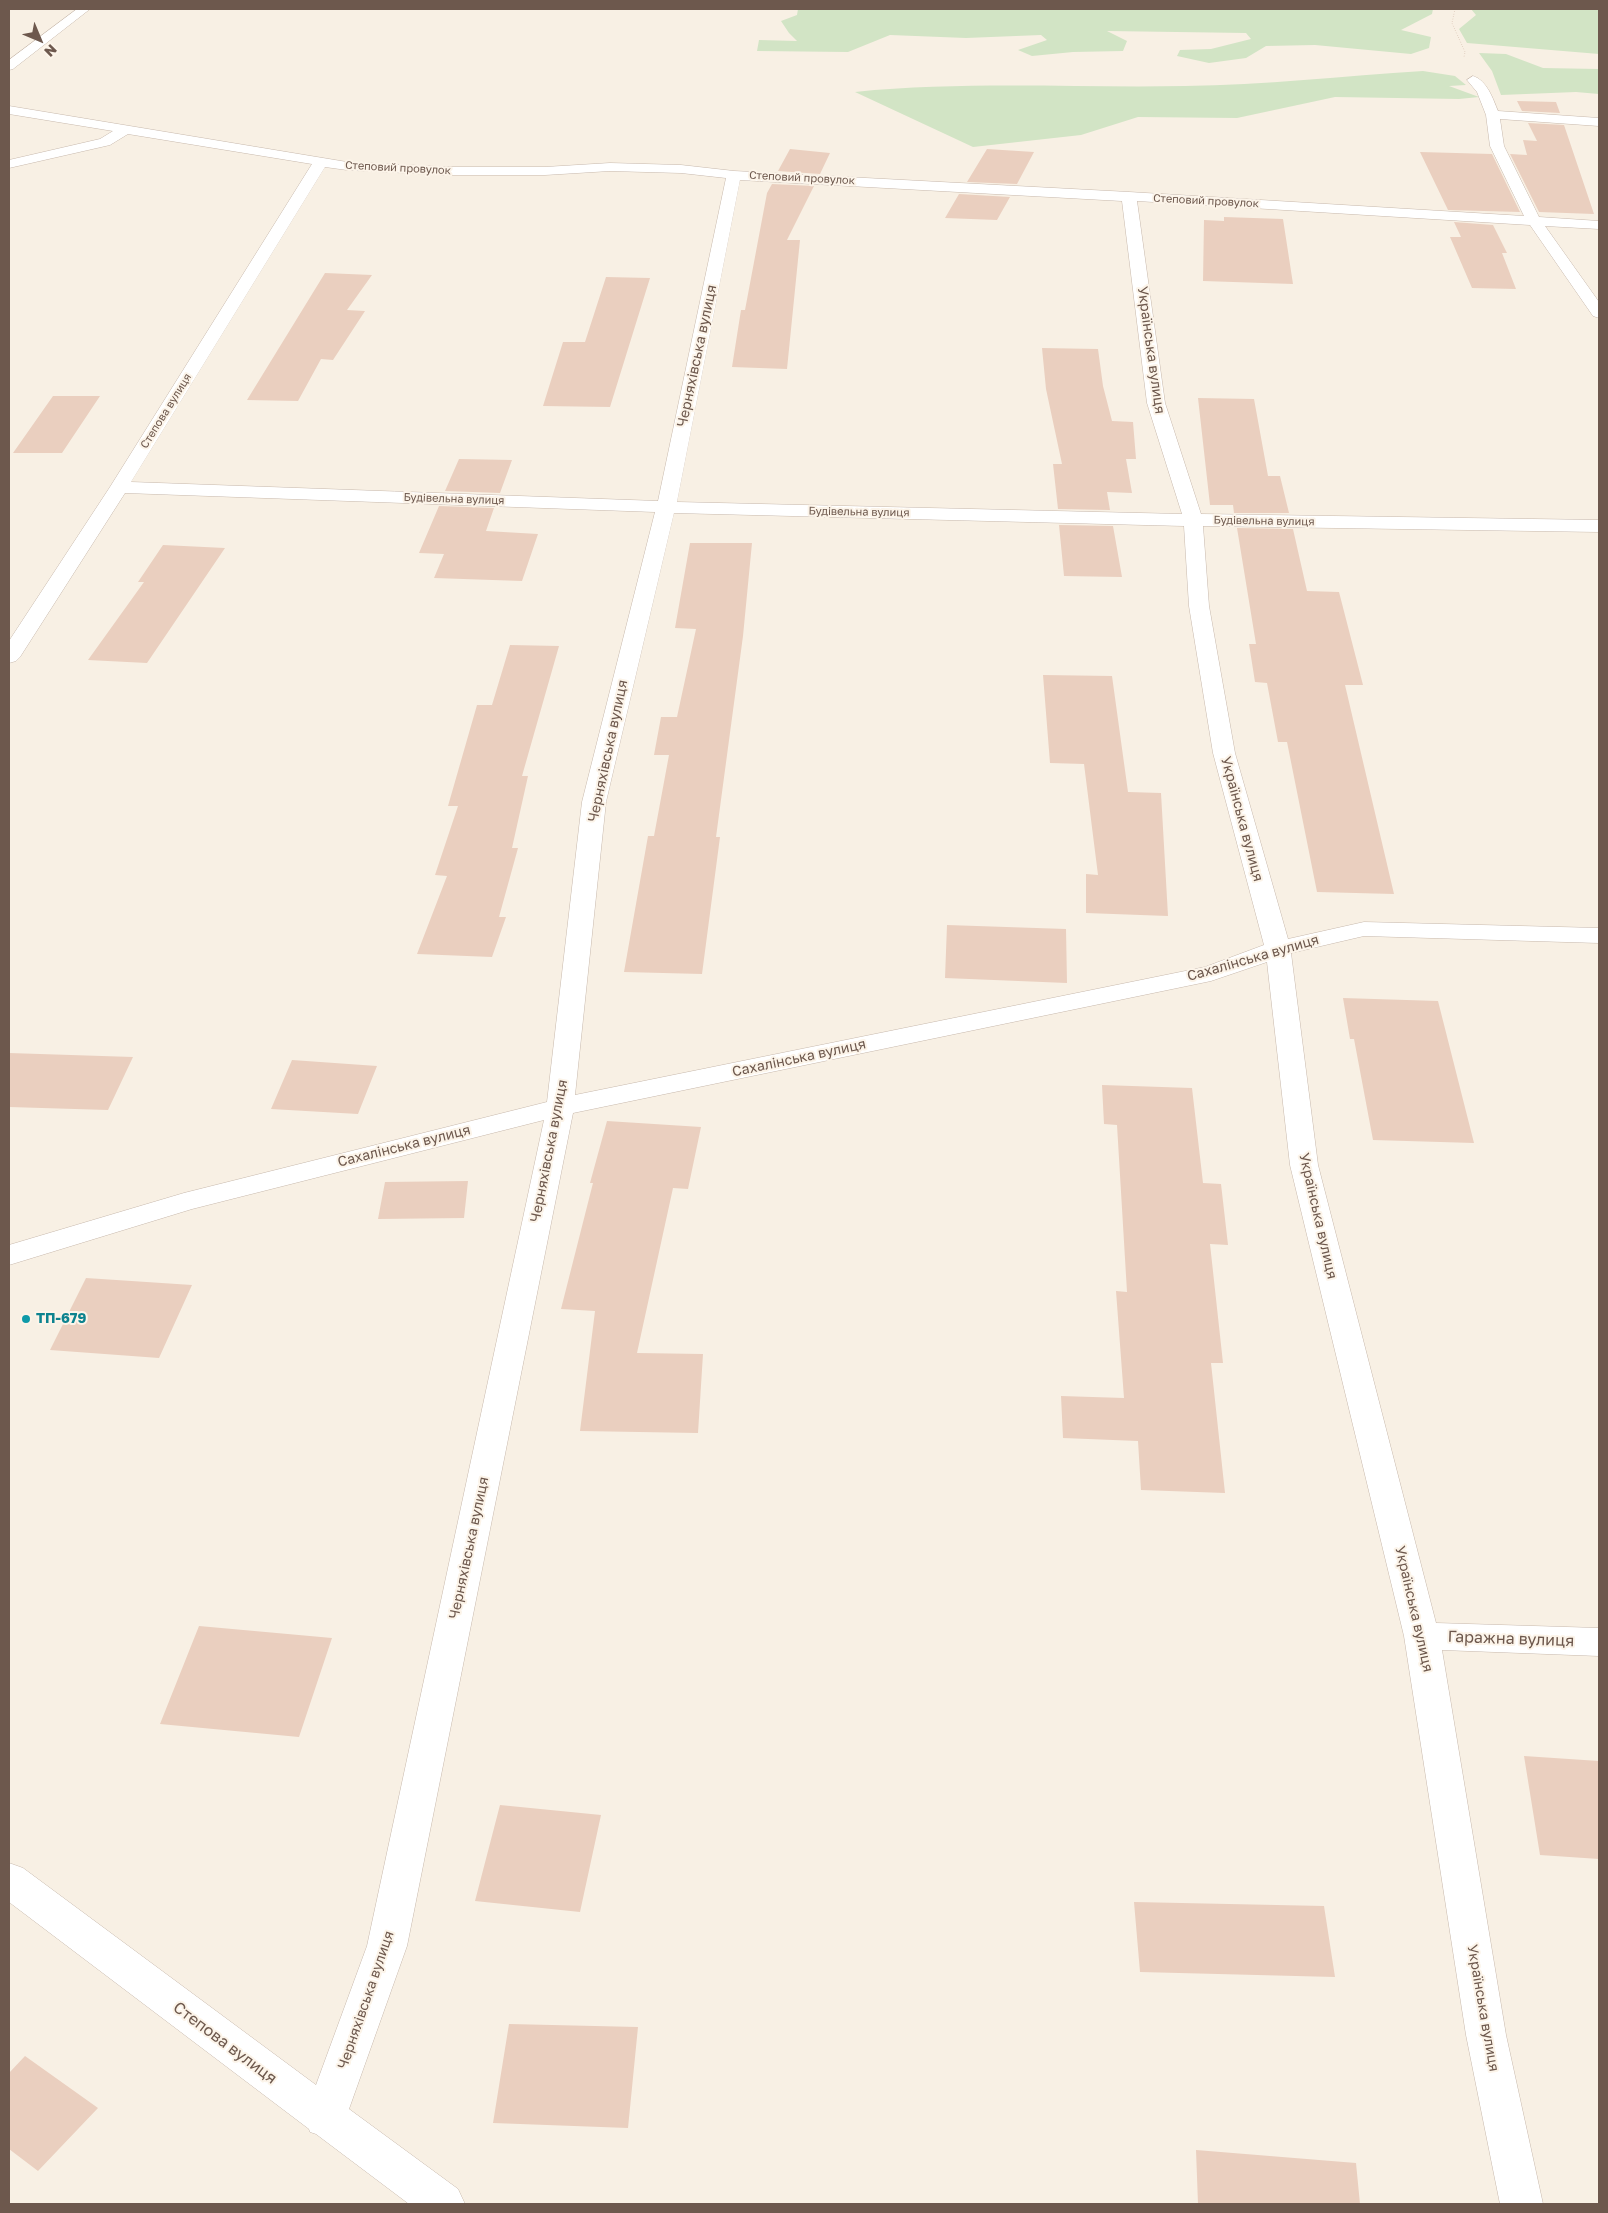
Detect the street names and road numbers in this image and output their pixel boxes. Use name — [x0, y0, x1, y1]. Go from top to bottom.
street label: Степовий провулок — [345, 159, 451, 177]
street label: Степовий провулок — [749, 169, 855, 187]
street label: Степовий провулок — [1153, 192, 1259, 210]
street label: Черняхівська вулиця — [674, 283, 720, 429]
street label: Українська вулиця — [1134, 285, 1168, 415]
street label: Степова вулиця — [138, 371, 194, 451]
street label: Будівельна вулиця — [403, 491, 505, 507]
street label: Будівельна вулиця — [808, 505, 910, 519]
street label: Будівельна вулиця — [1213, 514, 1315, 528]
street label: Черняхівська вулиця — [585, 678, 631, 824]
street label: Українська вулиця — [1217, 755, 1267, 883]
street label: Сахалінська вулиця — [1185, 931, 1321, 985]
street label: Сахалінська вулиця — [731, 1036, 867, 1080]
street label: Черняхівська вулиця — [527, 1078, 571, 1224]
street label: Сахалінська вулиця — [336, 1121, 472, 1171]
street label: Українська вулиця — [1295, 1151, 1341, 1281]
street label: Черняхівська вулиця — [446, 1475, 492, 1621]
street label: Українська вулиця — [1391, 1544, 1437, 1674]
street label: Гаражна вулиця — [1447, 1627, 1575, 1651]
street label: Черняхівська вулиця — [334, 1929, 398, 2071]
street label: Українська вулиця — [1464, 1943, 1502, 2073]
street label: Степова вулиця — [169, 1998, 281, 2088]

